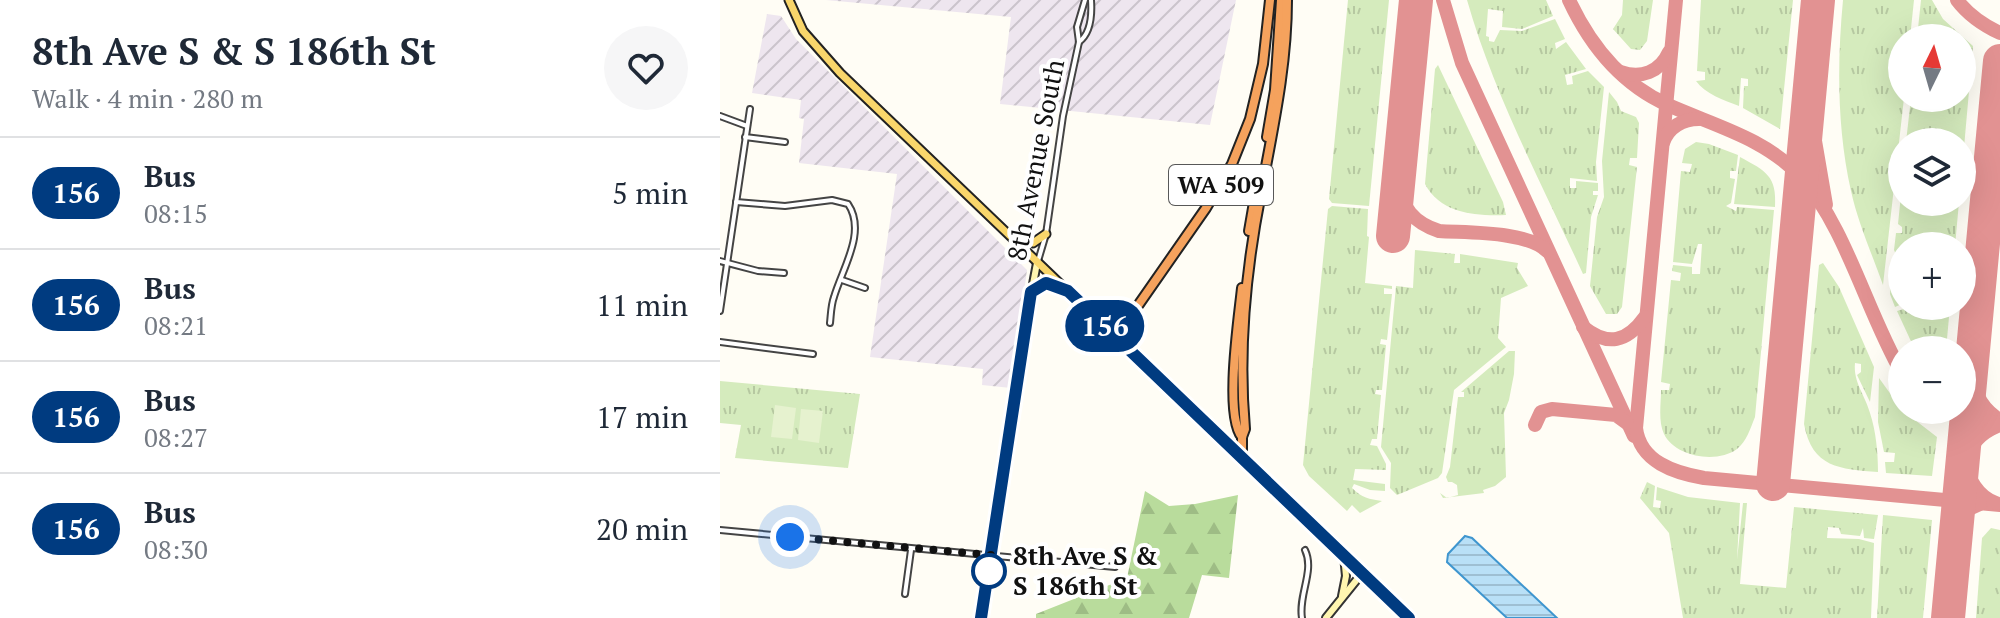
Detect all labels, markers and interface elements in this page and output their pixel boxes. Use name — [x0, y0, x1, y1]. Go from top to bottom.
north arrow — [1888, 24, 1976, 112]
map controls — [1888, 24, 1976, 424]
text: 8th Ave S & S 186th St — [32, 26, 436, 76]
button: heart — [604, 26, 688, 110]
street label: 8th Avenue South — [999, 56, 1071, 263]
text: Walk · 4 min · 280 m — [32, 81, 263, 115]
button: layers — [1888, 128, 1976, 216]
text: Bus — [144, 156, 196, 196]
road number: WA 509 — [1169, 165, 1273, 205]
text: 5 min — [612, 173, 688, 213]
text: 156 — [52, 174, 100, 211]
text: 08:15 — [144, 196, 208, 230]
button: + — [1888, 232, 1976, 320]
text: Bus — [144, 268, 196, 308]
text: 11 min — [596, 285, 688, 325]
text: 156 — [52, 286, 100, 323]
line badge: 156 — [1059, 300, 1151, 352]
text: 156 — [1081, 307, 1129, 344]
text: 08:21 — [144, 308, 208, 342]
button: − — [1888, 336, 1976, 424]
text: Bus — [144, 380, 196, 420]
text: 17 min — [596, 397, 688, 437]
text: 156 — [52, 398, 100, 435]
text: 08:27 — [144, 420, 208, 454]
text: Bus — [144, 492, 196, 532]
text: 20 min — [596, 509, 688, 549]
text: 156 — [52, 510, 100, 547]
your location — [770, 517, 810, 557]
text: 08:30 — [144, 532, 208, 566]
place label: 8th Ave S & S 186th St — [1013, 538, 1158, 602]
marker: 8th Ave S & S 186th St — [972, 554, 1006, 588]

